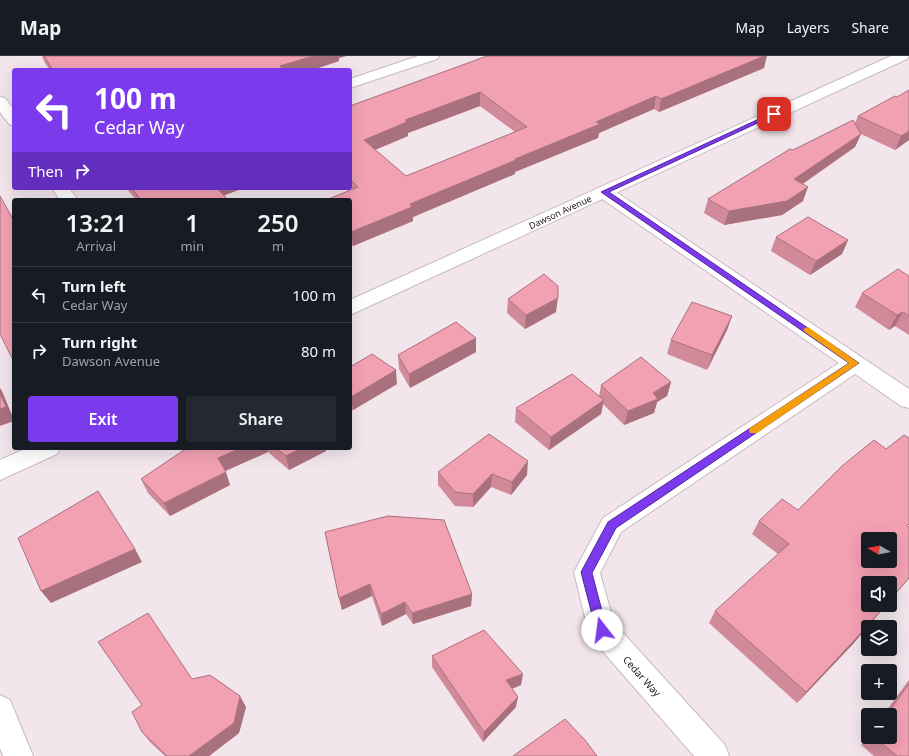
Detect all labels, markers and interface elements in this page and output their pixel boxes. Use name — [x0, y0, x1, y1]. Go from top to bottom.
text: Map — [20, 15, 61, 41]
text: Map — [736, 18, 765, 37]
text: Layers — [787, 18, 829, 37]
text: Share — [851, 18, 889, 37]
text: 100 m — [94, 79, 177, 117]
icon: left — [28, 84, 80, 136]
pin — [757, 97, 791, 131]
icon: arrive — [763, 103, 785, 125]
text: Cedar Way — [94, 115, 184, 139]
icon: right — [71, 160, 93, 182]
text: Then — [28, 161, 63, 181]
street label: Dawson Avenue — [526, 192, 594, 232]
text: 13:21 — [65, 206, 127, 239]
text: 1 — [185, 206, 199, 239]
text: 250 — [257, 206, 299, 239]
text: Arrival — [76, 237, 116, 255]
text: min — [180, 237, 204, 255]
text: m — [272, 237, 284, 255]
text: Turn left — [62, 276, 126, 296]
icon: left — [28, 284, 50, 306]
text: 100 m — [292, 285, 336, 305]
text: Cedar Way — [62, 296, 127, 314]
text: Turn right — [62, 332, 137, 352]
icon: right — [28, 340, 50, 362]
text: 80 m — [301, 341, 336, 361]
text: Dawson Avenue — [62, 352, 160, 370]
button: Exit — [28, 396, 178, 442]
button: Share — [186, 396, 336, 442]
north arrow — [861, 532, 897, 568]
map controls — [861, 532, 897, 744]
button: sound — [861, 576, 897, 612]
position arrow — [581, 609, 623, 651]
button: layers — [861, 620, 897, 656]
street label: Cedar Way — [620, 653, 665, 700]
button: + — [861, 664, 897, 700]
button: − — [861, 708, 897, 744]

